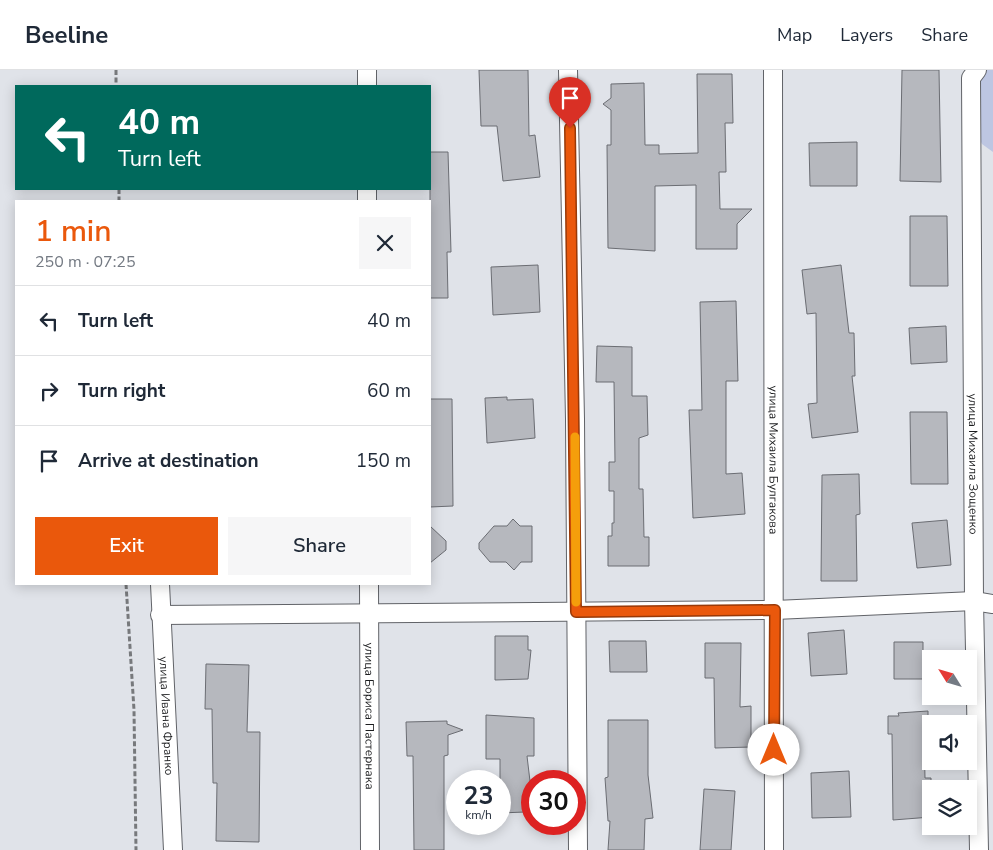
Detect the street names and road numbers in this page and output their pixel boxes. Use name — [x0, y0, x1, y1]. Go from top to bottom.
street label: улица Михаила Булгакова — [765, 386, 782, 534]
street label: улица Михаила Зощенко — [965, 393, 982, 535]
street label: улица Бориса Пастернака — [361, 642, 378, 790]
street label: улица Ивана Франко — [156, 656, 177, 776]

